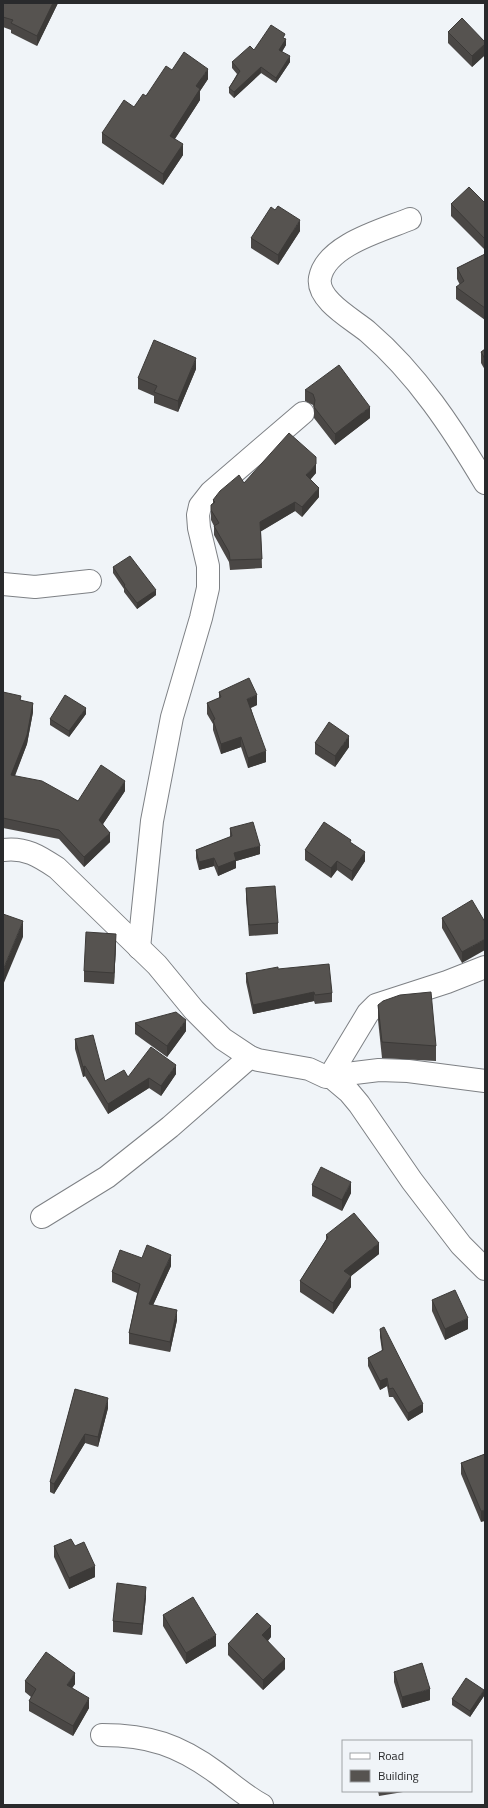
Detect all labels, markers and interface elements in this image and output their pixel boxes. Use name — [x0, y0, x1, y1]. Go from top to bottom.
legend — [342, 1740, 472, 1792]
text: Road — [378, 1746, 404, 1765]
text: Building — [378, 1766, 419, 1785]

